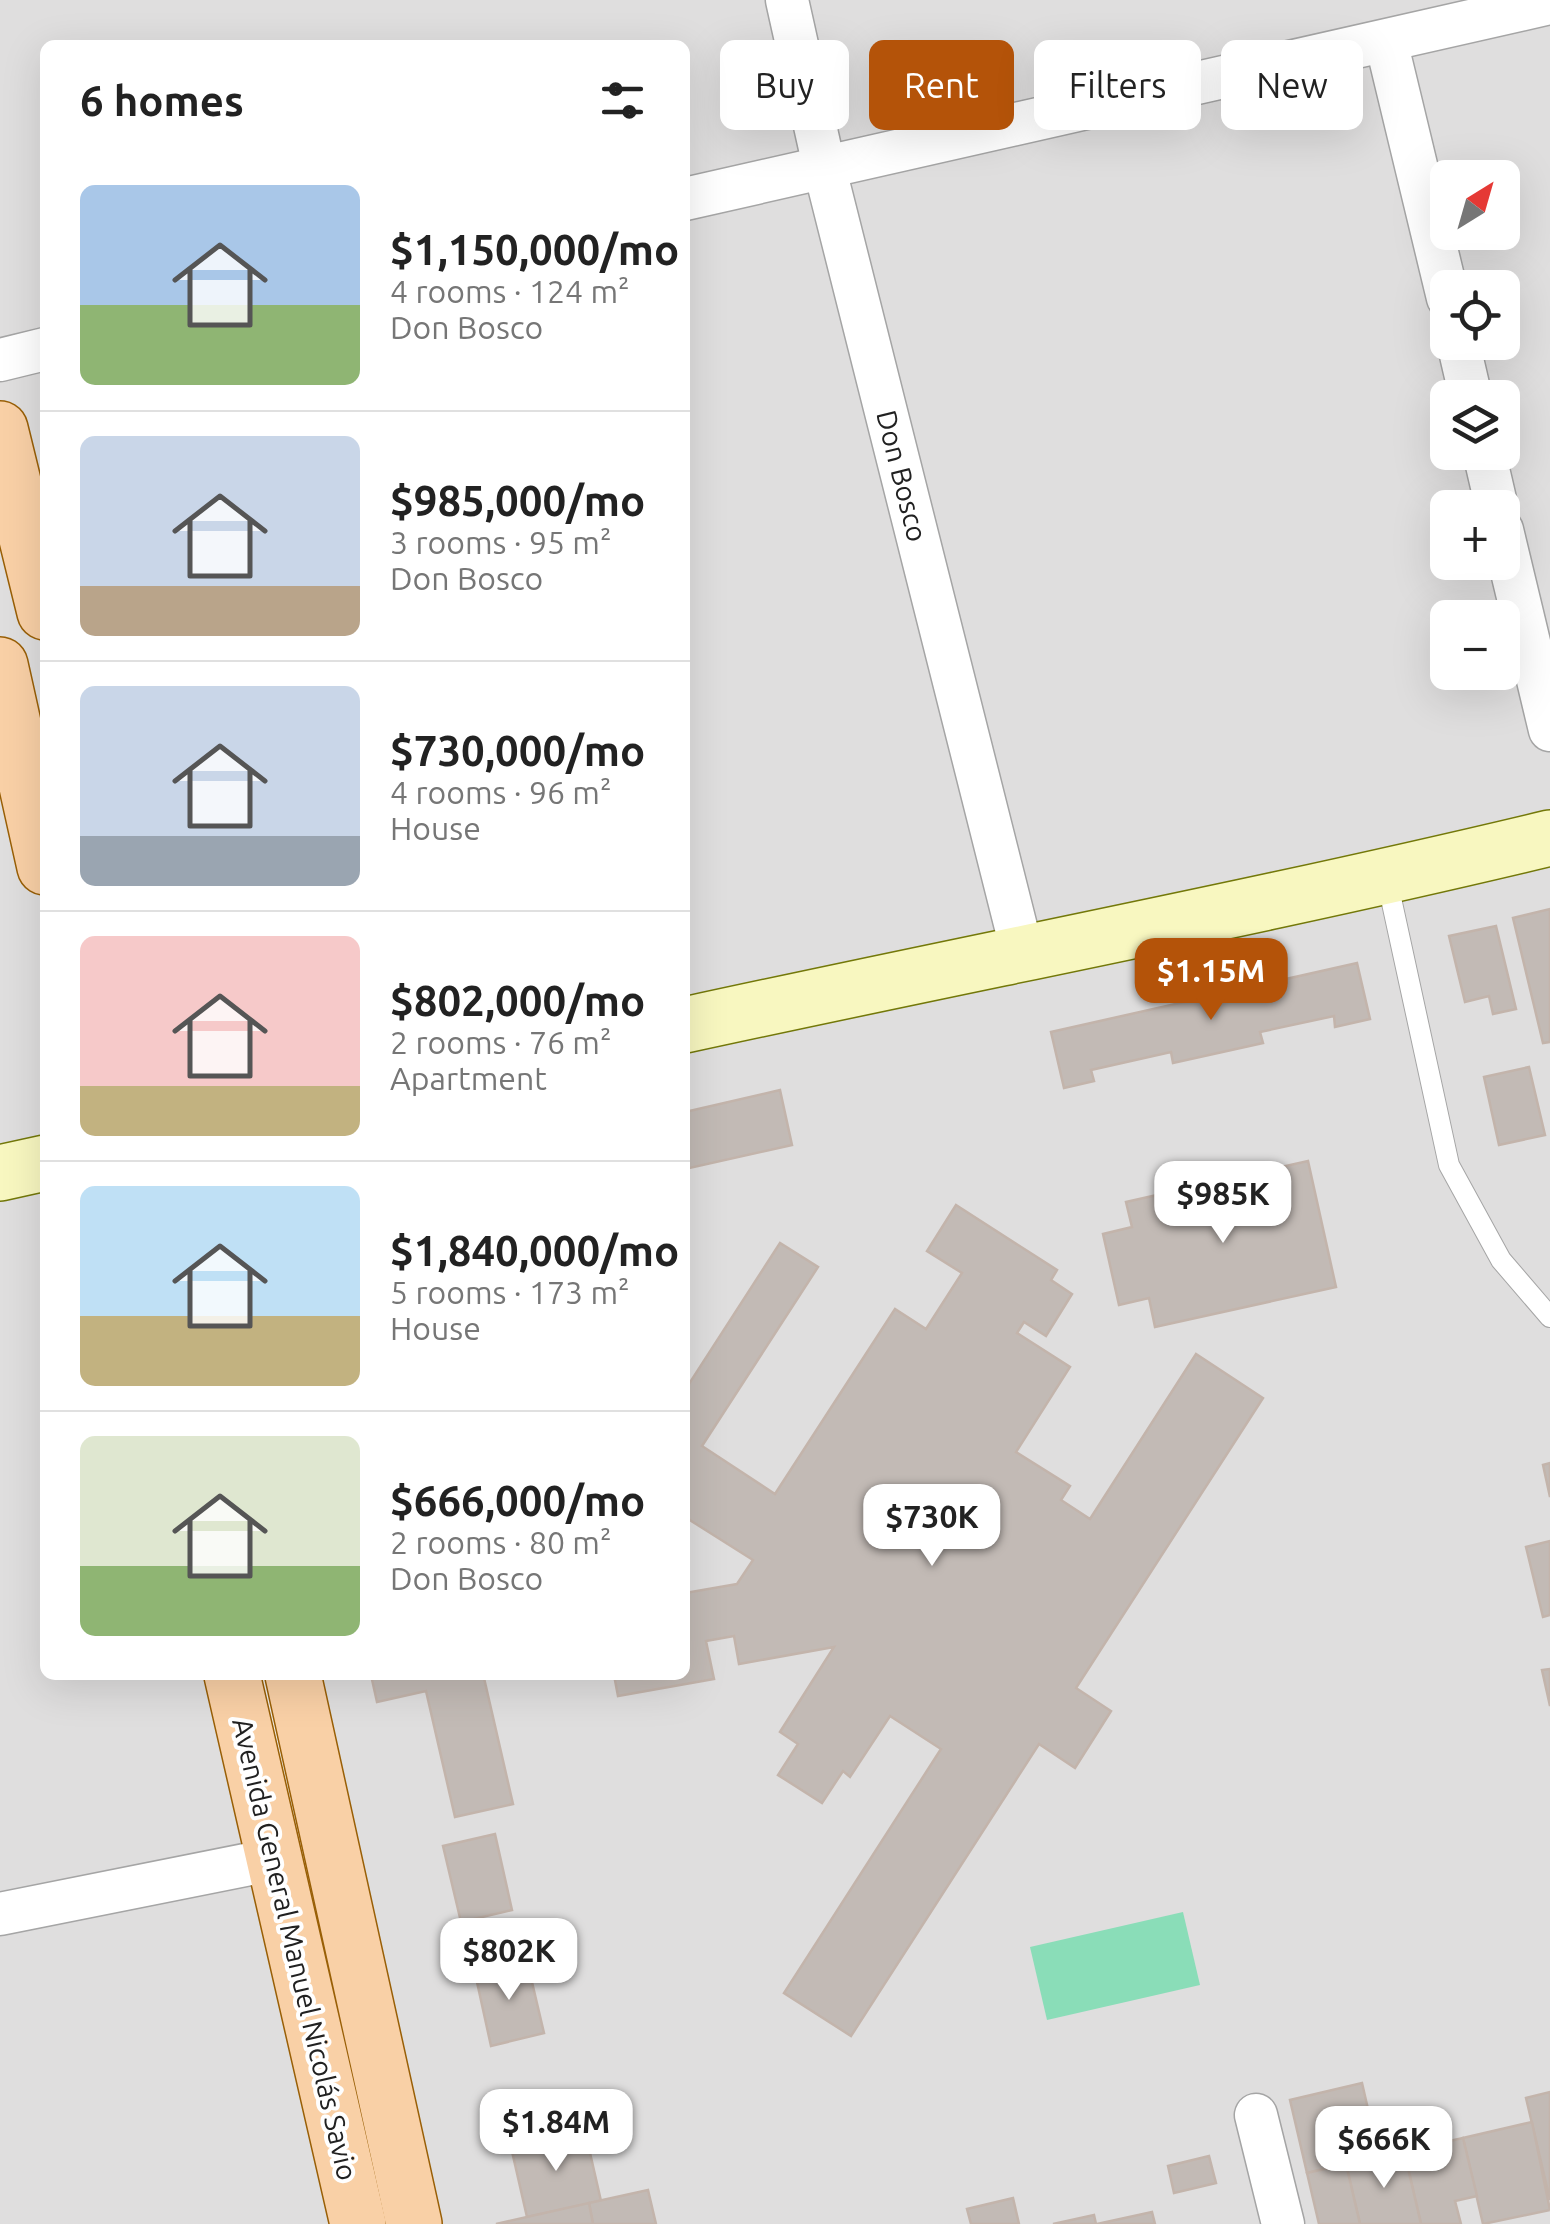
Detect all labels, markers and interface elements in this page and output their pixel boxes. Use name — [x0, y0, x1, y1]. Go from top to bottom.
chip: Buy — [720, 40, 849, 130]
chip: Rent — [869, 40, 1014, 130]
chip: Filters — [1034, 40, 1201, 130]
chip: New — [1221, 40, 1363, 130]
icon: filters — [595, 73, 650, 128]
text: 6 homes — [80, 77, 244, 124]
north arrow — [1430, 160, 1520, 250]
map controls — [1430, 160, 1520, 690]
icon: home — [160, 225, 280, 345]
text: $1,150,000/mo — [390, 226, 679, 273]
button: locate — [1430, 270, 1520, 360]
text: 4 rooms · 124 m² — [390, 273, 630, 309]
text: Don Bosco — [390, 309, 543, 345]
button: layers — [1430, 380, 1520, 470]
street label: Don Bosco — [871, 407, 934, 545]
icon: home — [160, 476, 280, 596]
text: $985,000/mo — [390, 477, 645, 524]
button: + — [1430, 490, 1520, 580]
text: 3 rooms · 95 m² — [390, 524, 611, 560]
text: Don Bosco — [390, 560, 543, 596]
button: − — [1430, 600, 1520, 690]
icon: home — [160, 726, 280, 846]
text: $730,000/mo — [390, 727, 645, 774]
text: 4 rooms · 96 m² — [390, 774, 611, 810]
text: House — [390, 810, 481, 846]
pin: $1.15M — [1130, 938, 1292, 1023]
text: $1.15M — [1157, 952, 1265, 988]
icon: home — [160, 976, 280, 1096]
text: $802,000/mo — [390, 977, 645, 1024]
text: 2 rooms · 76 m² — [390, 1024, 611, 1060]
text: Apartment — [390, 1060, 547, 1096]
pin: $985K — [1153, 1161, 1293, 1246]
text: $985K — [1176, 1175, 1270, 1211]
icon: home — [160, 1226, 280, 1346]
text: $1,840,000/mo — [390, 1227, 679, 1274]
text: 5 rooms · 173 m² — [390, 1274, 630, 1310]
text: House — [390, 1310, 481, 1346]
icon: home — [160, 1476, 280, 1596]
text: $666,000/mo — [390, 1477, 645, 1524]
pin: $730K — [862, 1484, 1002, 1569]
text: $730K — [885, 1498, 979, 1534]
text: 2 rooms · 80 m² — [390, 1524, 611, 1560]
text: Don Bosco — [390, 1560, 543, 1596]
street label: Avenida General Manuel Nicolás Savio — [227, 1715, 364, 2183]
pin: $802K — [439, 1918, 579, 2003]
text: $802K — [462, 1932, 556, 1968]
pin: $1.84M — [475, 2089, 637, 2174]
text: $1.84M — [502, 2103, 610, 2139]
pin: $666K — [1314, 2106, 1454, 2191]
text: $666K — [1337, 2120, 1431, 2156]

